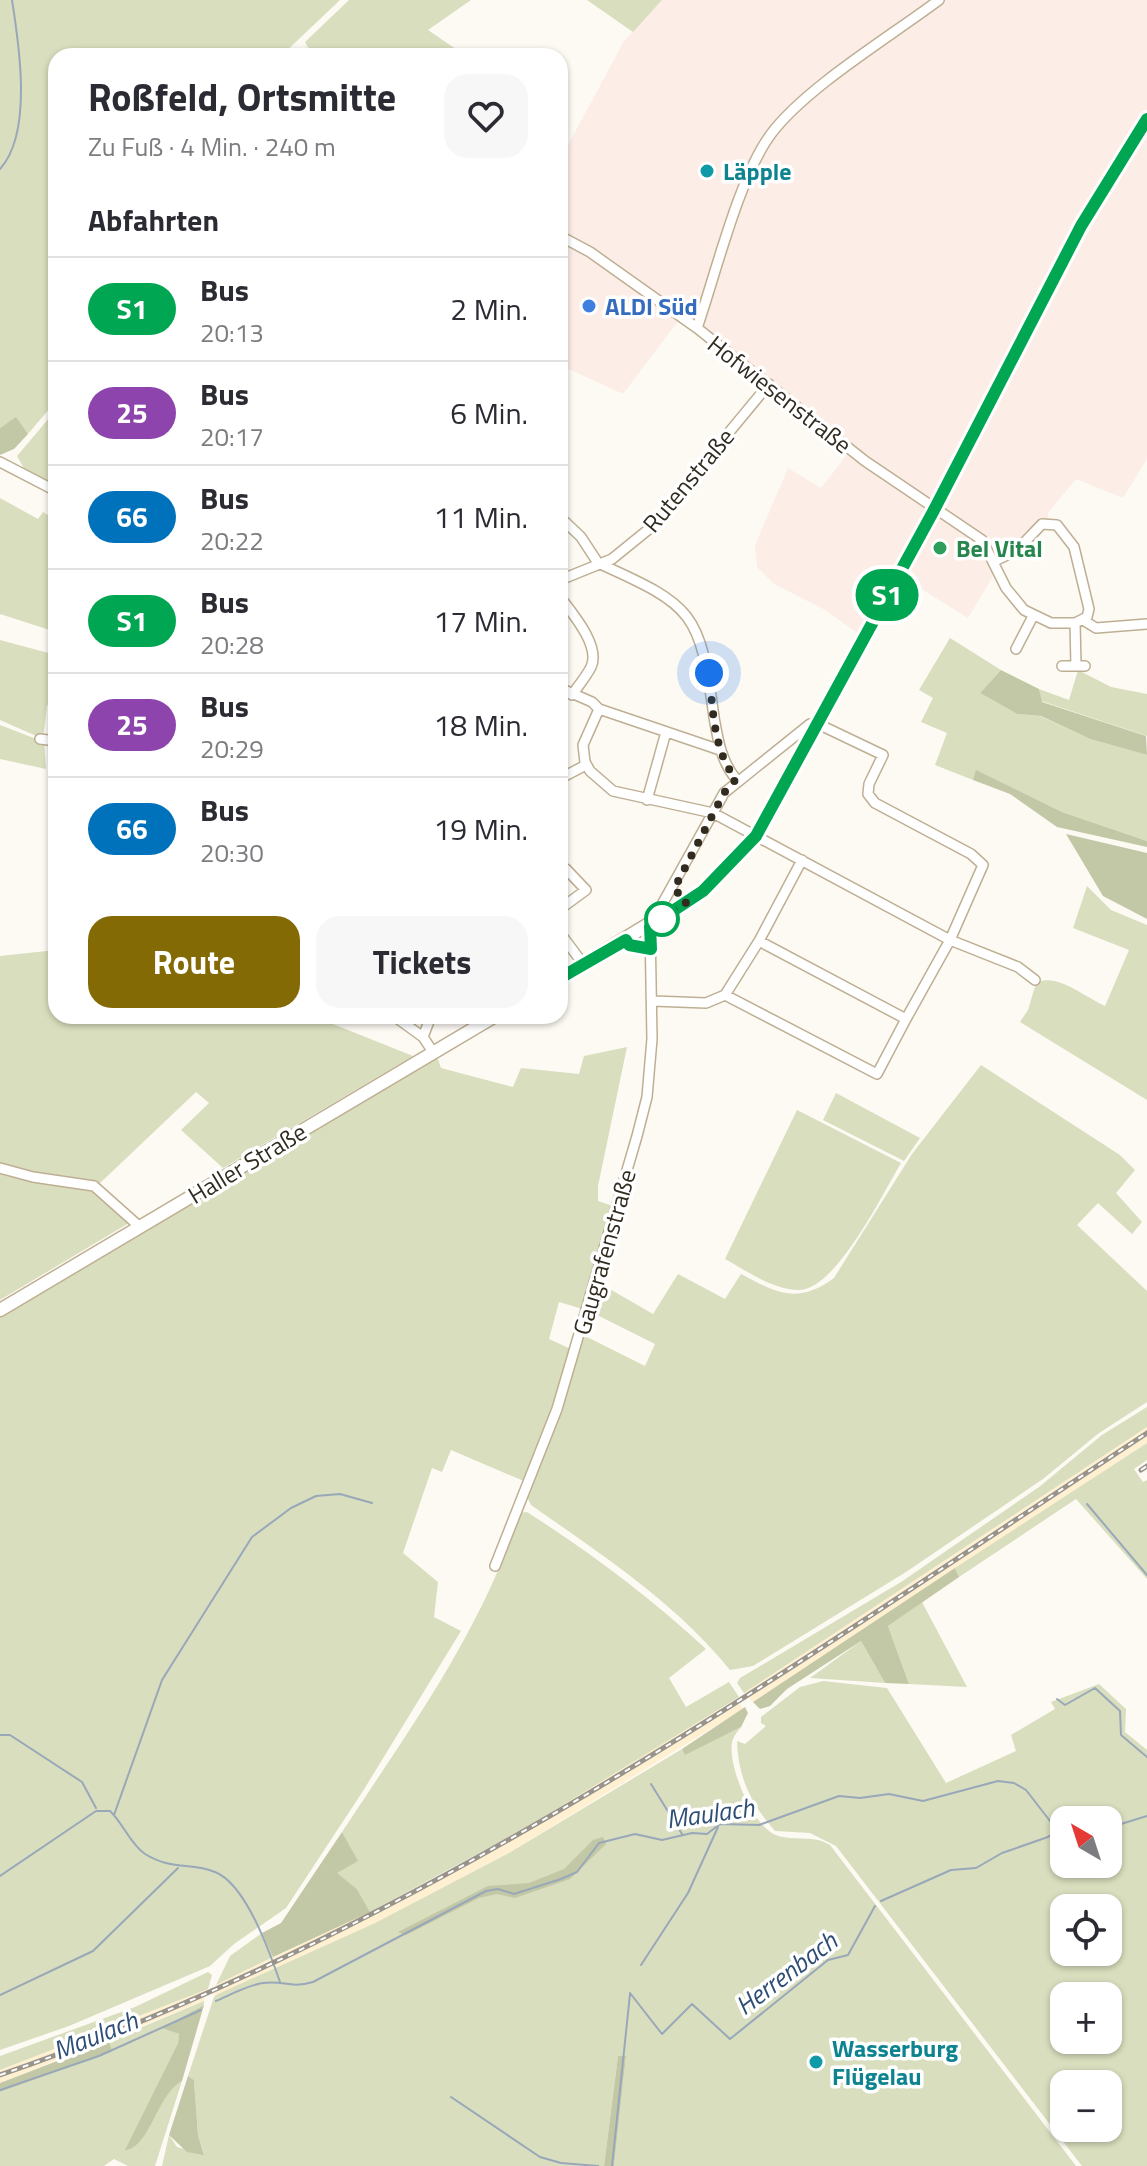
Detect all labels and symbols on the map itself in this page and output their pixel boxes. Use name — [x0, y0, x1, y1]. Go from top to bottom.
place label: Läpple — [723, 153, 791, 189]
marker: Läpple — [698, 162, 716, 180]
place label: ALDI Süd — [605, 288, 698, 324]
marker: ALDI Süd — [580, 297, 598, 315]
street label: Hofwiesenstraße — [700, 326, 860, 462]
street label: Rutenstraße — [633, 420, 743, 540]
place label: Bel Vital — [956, 530, 1043, 566]
marker: Bel Vital — [931, 539, 949, 557]
line badge: S1 — [851, 569, 923, 621]
your location — [689, 653, 729, 693]
unlabelled marker — [645, 902, 679, 936]
street label: Haller Straße — [181, 1113, 313, 1213]
street label: Gaugrafenstraße — [563, 1165, 645, 1339]
water label: Maulach — [664, 1787, 757, 1838]
north arrow — [1050, 1806, 1122, 1878]
water label: Herrenbach — [727, 1921, 846, 2024]
water label: Maulach — [47, 2000, 144, 2070]
place label: Wasserburg Flügelau — [832, 2030, 958, 2094]
marker: Wasserburg Flügelau — [807, 2053, 825, 2071]

